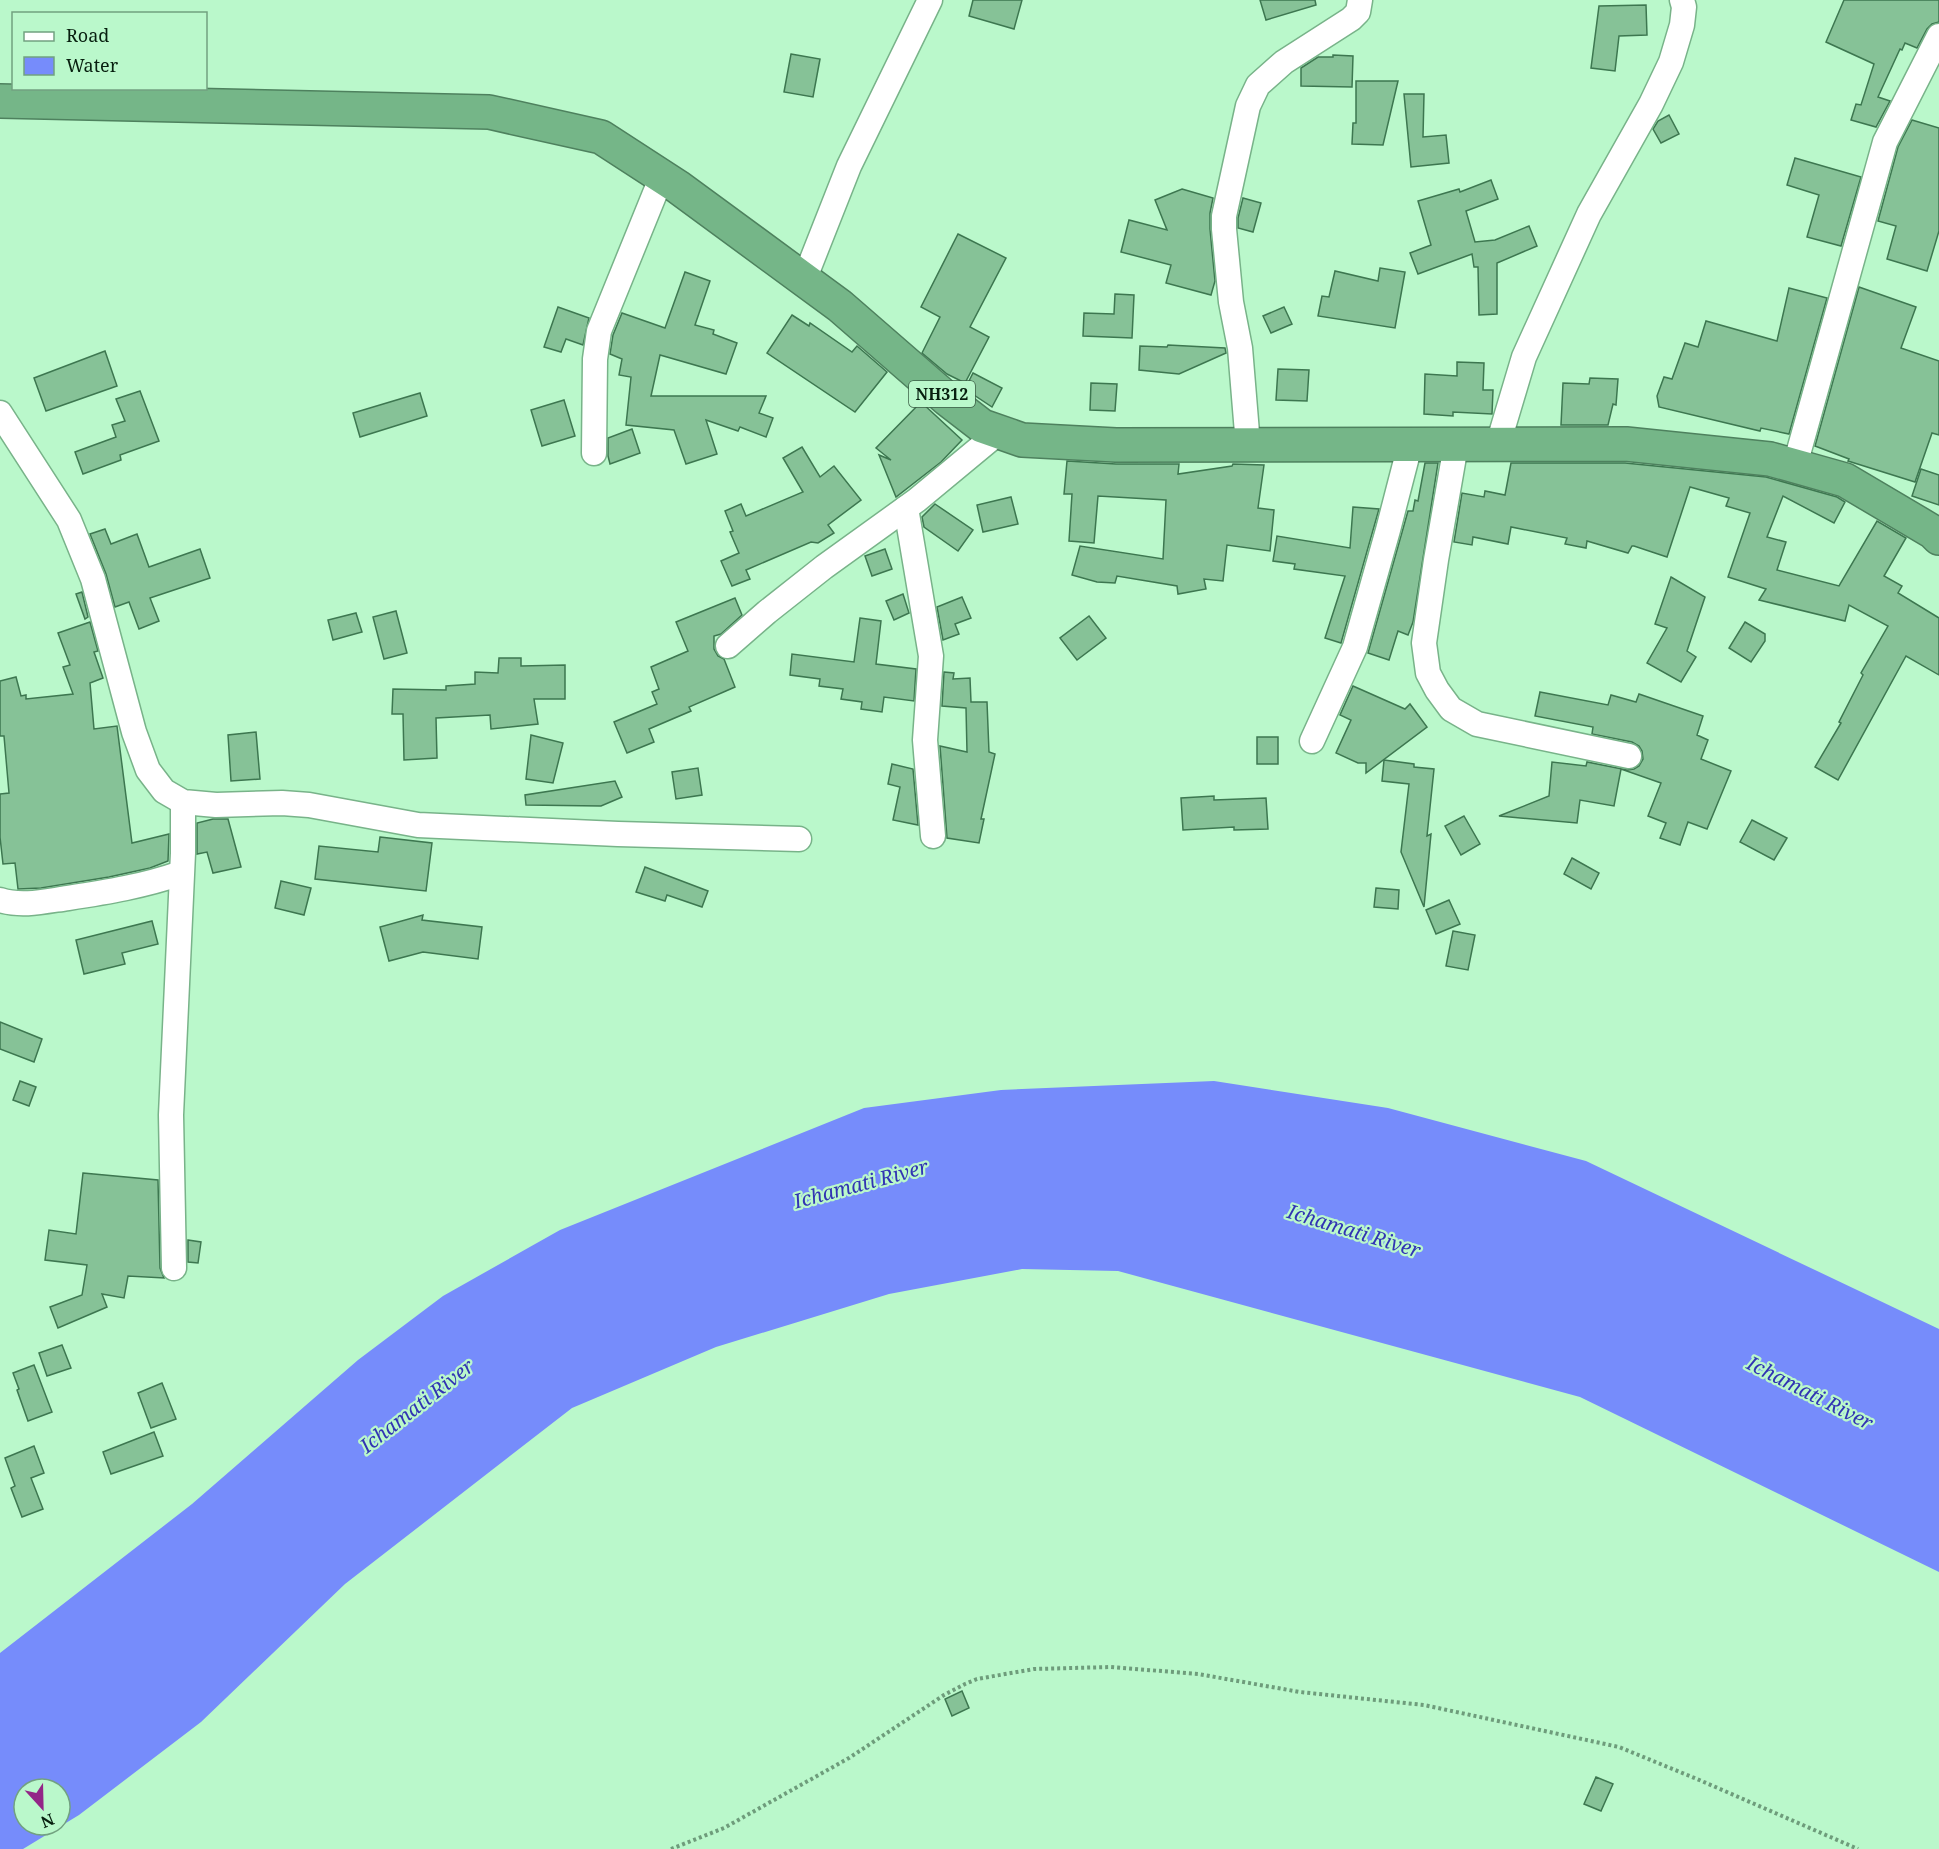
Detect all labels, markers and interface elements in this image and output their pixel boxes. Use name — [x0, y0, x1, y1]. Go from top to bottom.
legend — [12, 12, 207, 90]
text: Road — [66, 23, 109, 47]
text: Water — [66, 53, 119, 77]
road number: NH312 — [909, 381, 975, 407]
water label: Ichamati River — [790, 1152, 932, 1215]
water label: Ichamati River — [1283, 1197, 1425, 1264]
water label: Ichamati River — [1742, 1349, 1878, 1436]
water label: Ichamati River — [353, 1352, 480, 1459]
north arrow — [12, 1777, 72, 1837]
text: N — [37, 1808, 58, 1834]

